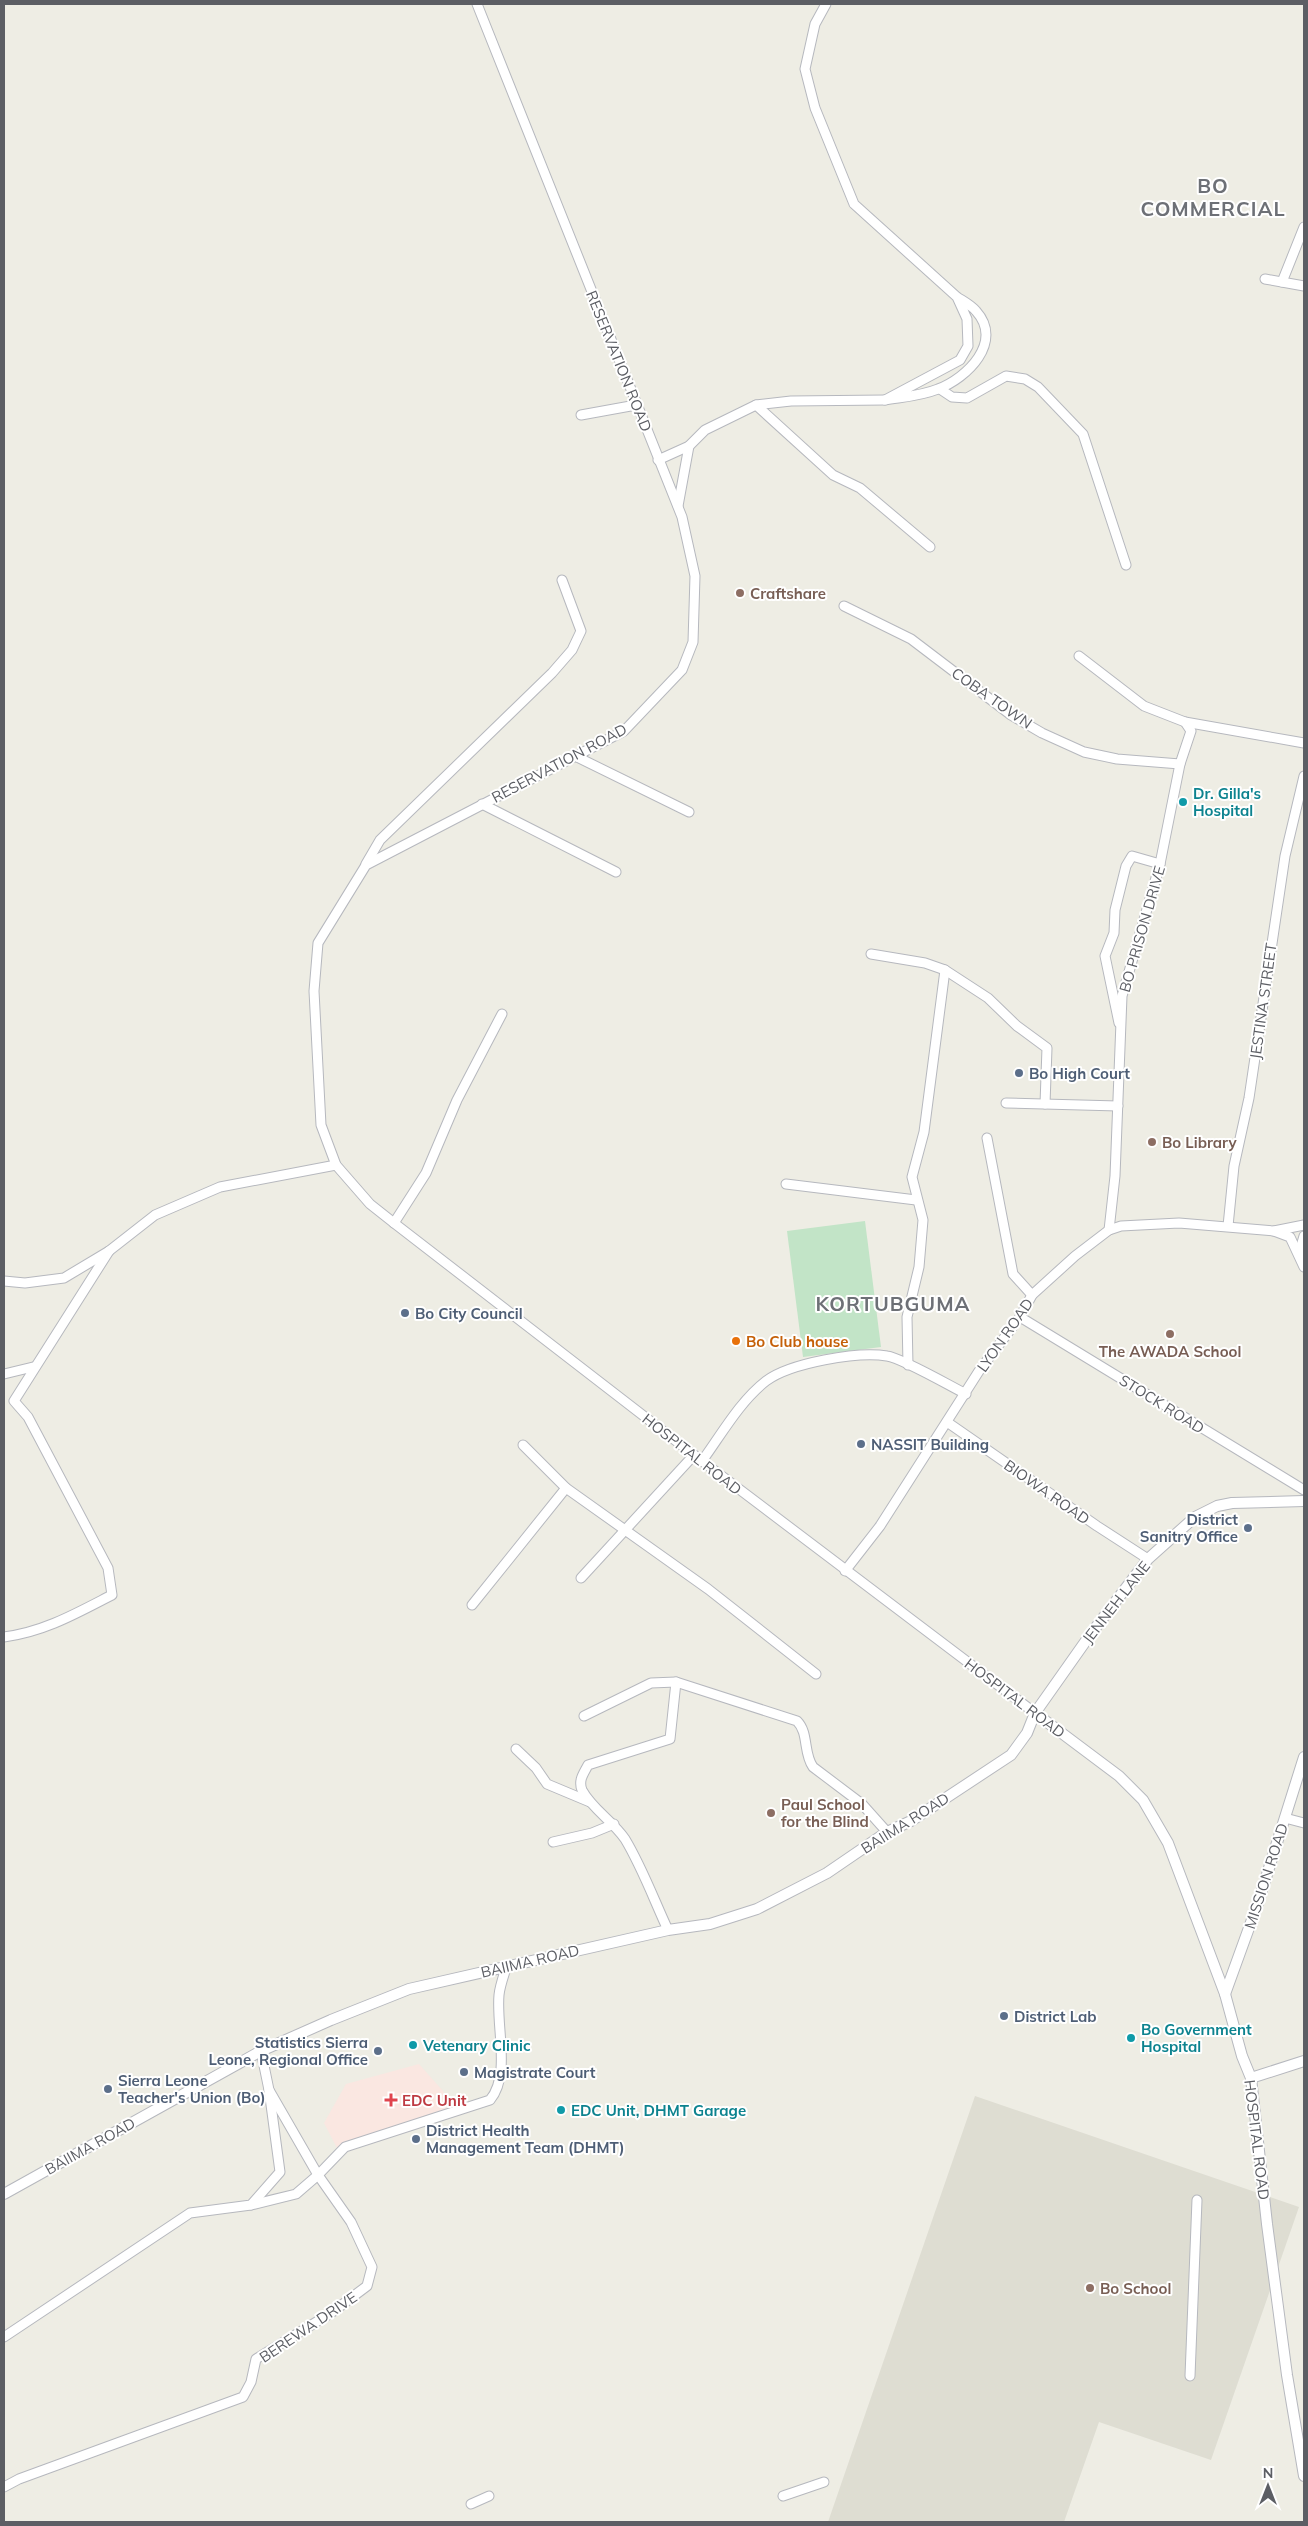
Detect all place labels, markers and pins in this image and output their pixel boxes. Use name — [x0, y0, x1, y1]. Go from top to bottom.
place label: Craftshare — [750, 584, 826, 603]
marker: Craftshare — [734, 587, 746, 599]
place label: Dr. Gilla's Hospital — [1193, 784, 1261, 820]
marker: Dr. Gilla's Hospital — [1177, 796, 1189, 808]
place label: Bo High Court — [1029, 1064, 1130, 1083]
marker: Bo High Court — [1013, 1067, 1025, 1079]
place label: Bo Library — [1162, 1133, 1237, 1152]
marker: Bo Library — [1146, 1136, 1158, 1148]
place label: Bo City Council — [415, 1304, 523, 1323]
marker: Bo City Council — [399, 1307, 411, 1319]
marker: The AWADA School — [1164, 1328, 1176, 1340]
place label: Bo Club house — [746, 1332, 848, 1351]
marker: Bo Club house — [730, 1335, 742, 1347]
place label: The AWADA School — [1099, 1342, 1241, 1361]
place label: NASSIT Building — [871, 1435, 989, 1454]
marker: NASSIT Building — [855, 1438, 867, 1450]
place label: District Sanitry Office — [1140, 1510, 1238, 1546]
marker: District Sanitry Office — [1242, 1522, 1254, 1534]
place label: Paul School for the Blind — [781, 1795, 869, 1831]
marker: Paul School for the Blind — [765, 1807, 777, 1819]
place label: District Lab — [1014, 2007, 1097, 2026]
marker: District Lab — [998, 2010, 1010, 2022]
place label: Bo Government Hospital — [1141, 2020, 1252, 2056]
marker: Bo Government Hospital — [1125, 2032, 1137, 2044]
place label: Statistics Sierra Leone, Regional Office — [208, 2033, 368, 2069]
place label: Vetenary Clinic — [422, 2036, 531, 2055]
marker: Vetenary Clinic — [407, 2039, 419, 2051]
marker: Statistics Sierra Leone, Regional Office — [372, 2045, 384, 2057]
place label: Magistrate Court — [474, 2063, 596, 2082]
marker: Magistrate Court — [458, 2066, 470, 2078]
place label: Sierra Leone Teacher's Union (Bo) — [118, 2071, 265, 2107]
marker: Sierra Leone Teacher's Union (Bo) — [102, 2083, 114, 2095]
place label: EDC Unit — [402, 2091, 467, 2110]
marker: EDC Unit — [384, 2093, 398, 2107]
place label: EDC Unit, DHMT Garage — [571, 2101, 746, 2120]
marker: EDC Unit, DHMT Garage — [555, 2104, 567, 2116]
place label: District Health Management Team (DHMT) — [426, 2121, 625, 2157]
marker: District Health Management Team (DHMT) — [410, 2133, 422, 2145]
place label: Bo School — [1100, 2279, 1171, 2298]
marker: Bo School — [1084, 2282, 1096, 2294]

